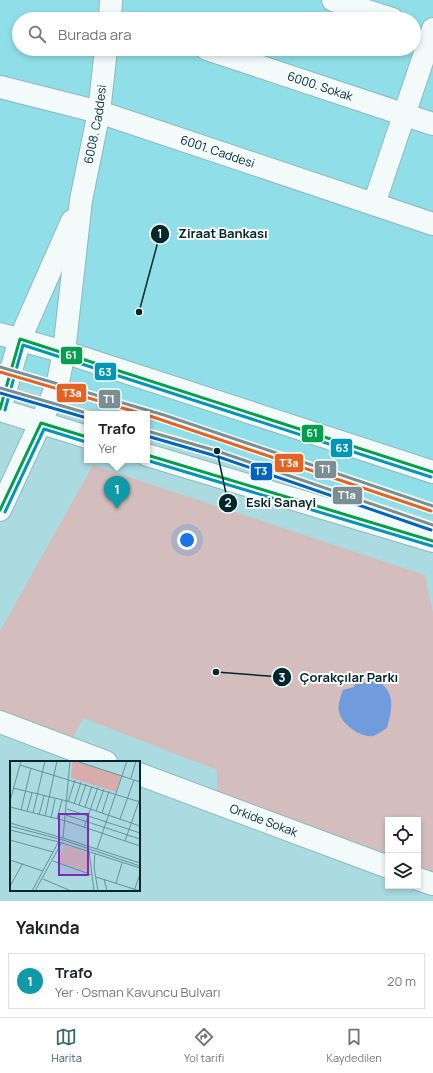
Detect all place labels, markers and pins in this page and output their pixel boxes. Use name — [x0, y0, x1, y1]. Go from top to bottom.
callout: Ziraat Bankası — [150, 221, 276, 246]
pin: 1 — [104, 476, 130, 509]
callout: Eski Sanayi — [218, 490, 324, 515]
callout: Çorakçılar Parkı — [272, 665, 406, 690]

